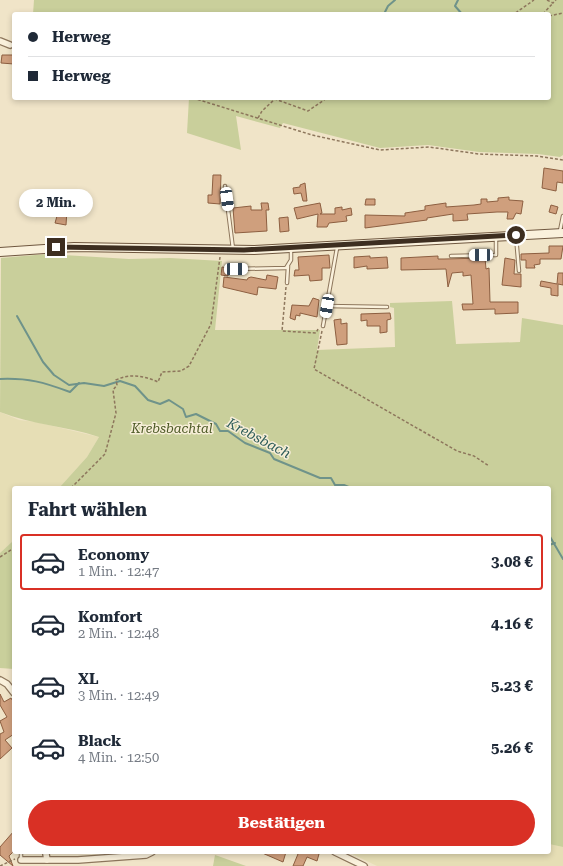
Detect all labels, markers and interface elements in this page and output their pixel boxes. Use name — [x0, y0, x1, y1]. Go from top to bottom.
text: Herweg — [52, 28, 111, 46]
text: Herweg — [52, 67, 111, 85]
car — [219, 186, 235, 212]
callout: 2 Min. — [19, 189, 93, 217]
text: 2 Min. — [36, 195, 76, 210]
route start — [507, 226, 525, 244]
route end — [47, 238, 65, 256]
car — [469, 249, 493, 261]
car — [224, 263, 248, 275]
car — [319, 293, 335, 319]
water label: Krebsbach — [224, 414, 294, 462]
park label: Krebsbachtal — [130, 421, 213, 436]
text: Fahrt wählen — [28, 499, 147, 520]
icon: car — [30, 544, 66, 580]
text: Economy — [78, 546, 149, 564]
text: 3.08 € — [491, 553, 533, 571]
text: 1 Min. · 12:47 — [78, 564, 159, 579]
icon: car — [30, 606, 66, 642]
text: Komfort — [78, 608, 142, 626]
text: 4.16 € — [491, 615, 533, 633]
text: 2 Min. · 12:48 — [78, 626, 159, 641]
icon: car — [30, 668, 66, 704]
text: XL — [78, 670, 99, 688]
text: 5.23 € — [491, 677, 533, 695]
text: 3 Min. · 12:49 — [78, 688, 159, 703]
icon: car — [30, 730, 66, 766]
text: Black — [78, 732, 121, 750]
text: 5.26 € — [491, 739, 533, 757]
text: 4 Min. · 12:50 — [78, 750, 159, 765]
button: Bestätigen — [28, 800, 535, 846]

